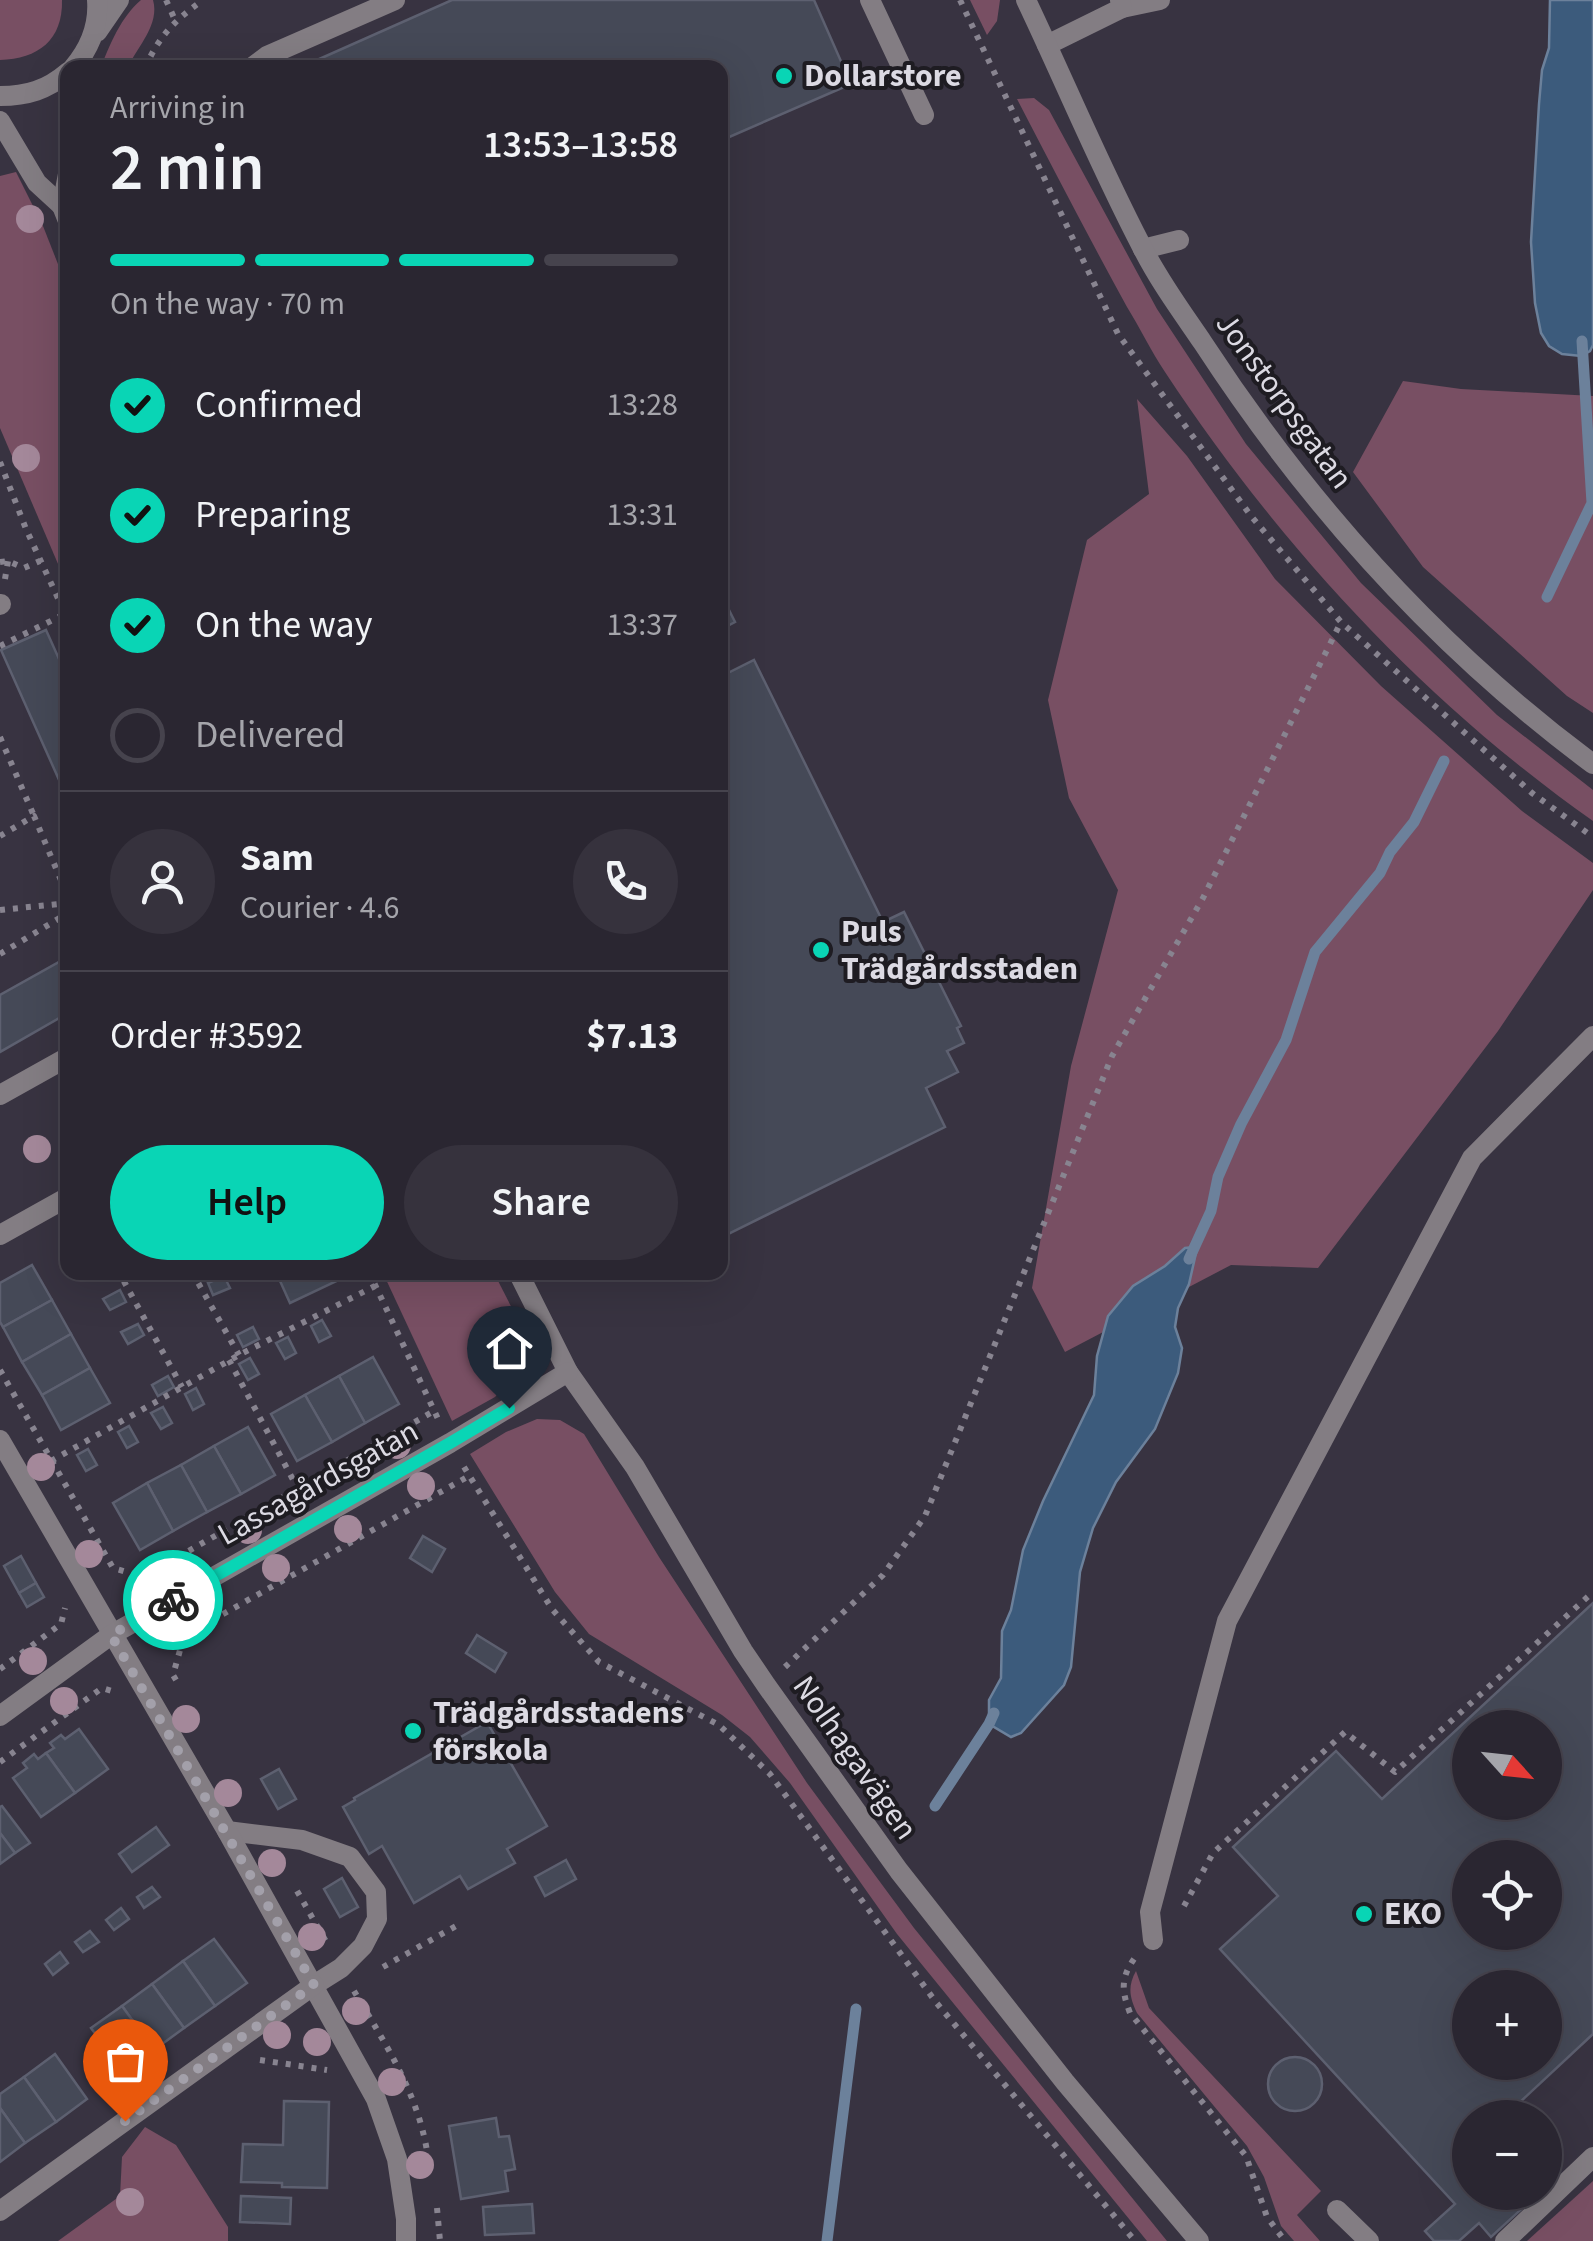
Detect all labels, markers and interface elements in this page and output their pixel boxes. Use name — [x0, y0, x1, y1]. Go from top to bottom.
place label: Dollarstore — [804, 53, 962, 99]
marker: Dollarstore — [773, 65, 795, 87]
text: Arriving in — [110, 85, 246, 131]
text: 13:53–13:58 — [483, 118, 678, 172]
text: 2 min — [110, 122, 265, 215]
text: On the way · 70 m — [110, 281, 345, 327]
street label: Jonstorpsgatan — [1204, 303, 1364, 499]
icon: check — [110, 378, 165, 433]
text: Confirmed — [195, 378, 363, 432]
text: 13:28 — [606, 382, 678, 428]
icon: check — [110, 488, 165, 543]
text: Preparing — [195, 488, 350, 542]
text: 13:31 — [606, 492, 678, 538]
icon: check — [110, 598, 165, 653]
text: On the way — [195, 598, 372, 652]
text: 13:37 — [606, 602, 678, 648]
text: Delivered — [195, 708, 345, 762]
button: person — [110, 829, 215, 934]
button: phone — [573, 829, 678, 934]
text: Sam — [240, 831, 314, 885]
text: Courier · 4.6 — [240, 885, 400, 931]
place label: Puls Trädgårdsstaden — [841, 909, 1078, 992]
marker: Puls Trädgårdsstaden — [810, 939, 832, 961]
text: Order #3592 — [110, 1009, 303, 1063]
text: $7.13 — [586, 1009, 678, 1063]
button: Help — [110, 1145, 384, 1260]
button: Share — [404, 1145, 678, 1260]
pin — [467, 1306, 552, 1409]
icon: home — [482, 1321, 537, 1376]
street label: Lassagårdsgatan — [209, 1409, 427, 1557]
courier — [123, 1550, 223, 1650]
icon: bike — [146, 1573, 201, 1628]
street label: Nolhagavägen — [781, 1667, 929, 1849]
place label: Trädgårdsstadens förskola — [433, 1690, 684, 1773]
north arrow — [1452, 1710, 1562, 1820]
map controls — [1452, 1710, 1562, 2210]
marker: Trädgårdsstadens förskola — [402, 1720, 424, 1742]
button: locate — [1452, 1840, 1562, 1950]
place label: EKO — [1384, 1891, 1442, 1937]
marker: EKO — [1353, 1903, 1375, 1925]
button: + — [1452, 1970, 1562, 2080]
pin — [83, 2019, 168, 2122]
icon: bag — [98, 2034, 153, 2089]
button: − — [1452, 2100, 1562, 2210]

